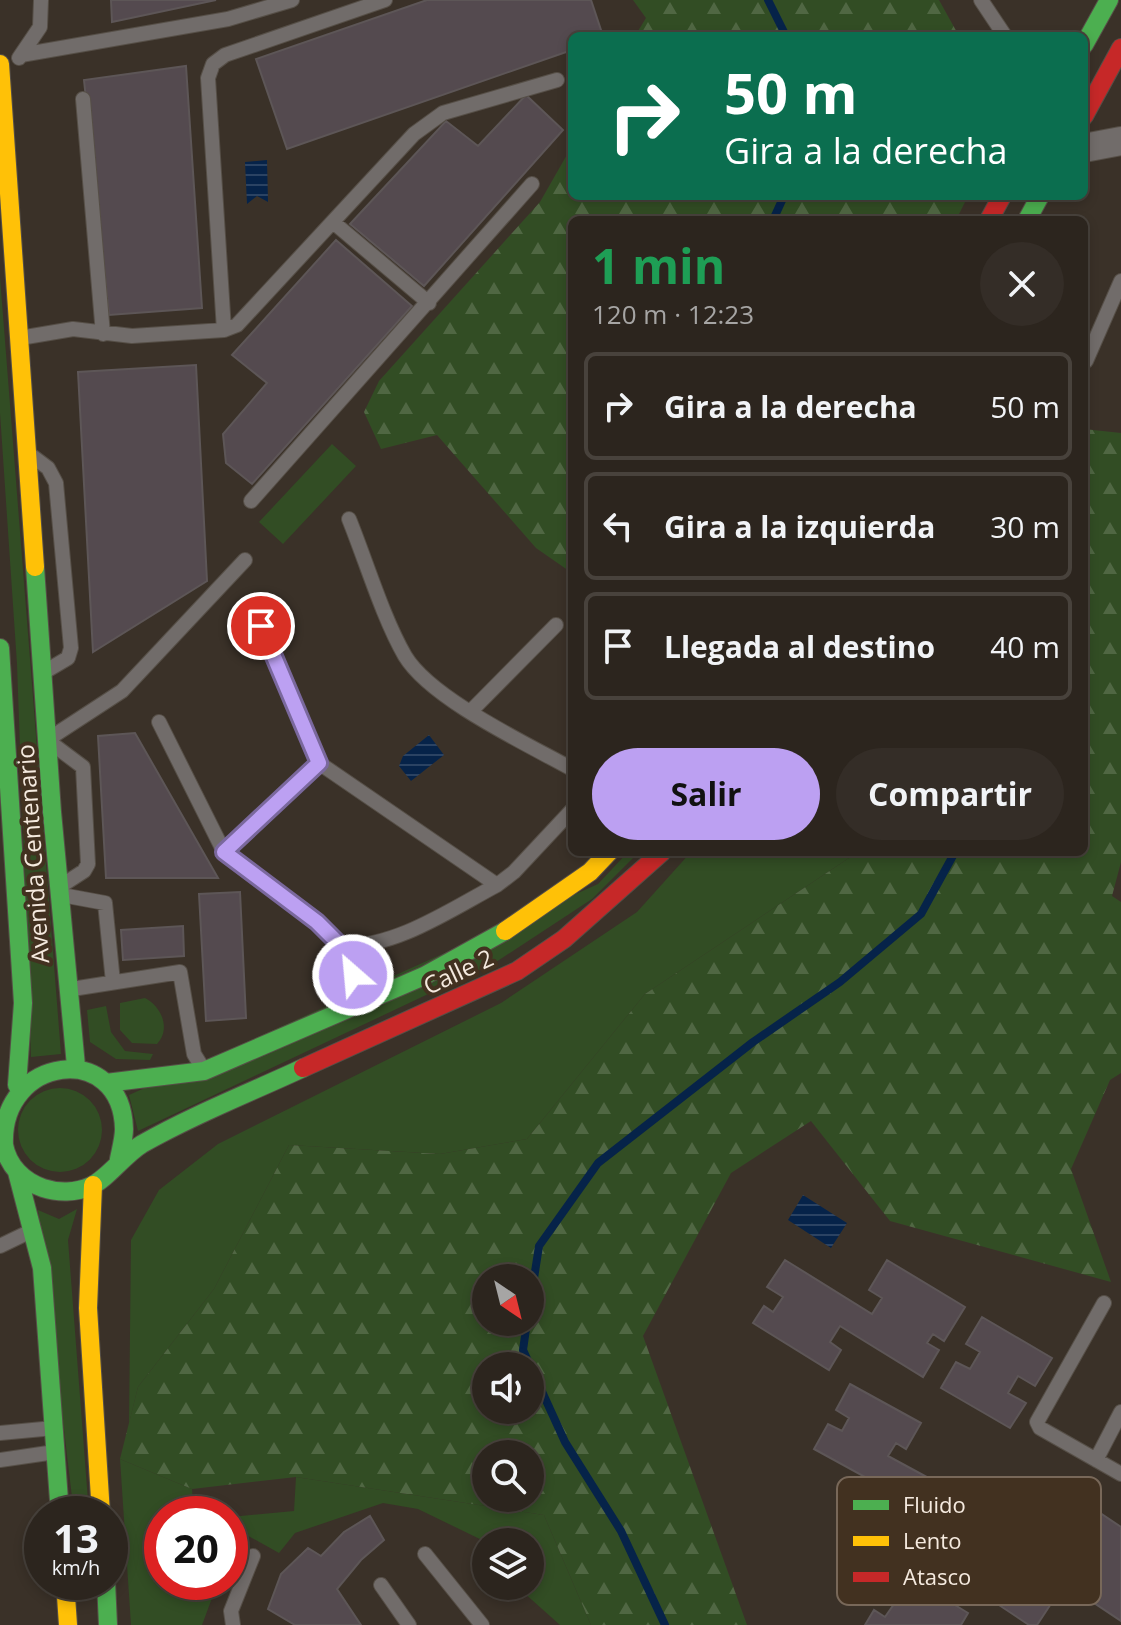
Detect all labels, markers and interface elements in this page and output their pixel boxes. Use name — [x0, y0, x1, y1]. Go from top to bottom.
text: 50 m — [724, 54, 858, 130]
icon: right — [592, 64, 696, 168]
text: Gira a la derecha — [724, 126, 1008, 175]
text: 1 min — [592, 233, 725, 298]
button: close — [980, 242, 1064, 326]
text: 120 m · 12:23 — [592, 296, 754, 332]
icon: right — [596, 384, 640, 428]
text: Gira a la derecha — [664, 386, 917, 427]
text: 50 m — [990, 386, 1060, 427]
icon: left — [596, 504, 640, 548]
text: Gira a la izquierda — [664, 506, 936, 547]
text: 30 m — [990, 506, 1060, 547]
pin — [227, 592, 295, 660]
icon: arrive — [239, 604, 283, 648]
icon: arrive — [596, 624, 640, 668]
text: Llegada al destino — [664, 626, 935, 667]
text: 40 m — [990, 626, 1060, 667]
street label: Avenida Centenario — [8, 743, 56, 965]
button: Salir — [592, 748, 820, 840]
button: Compartir — [836, 748, 1064, 840]
position arrow — [311, 933, 395, 1017]
street label: Calle 2 — [417, 940, 499, 1002]
north arrow — [472, 1264, 544, 1336]
map controls — [472, 1264, 544, 1600]
button: sound — [472, 1352, 544, 1424]
button: search — [472, 1440, 544, 1512]
legend — [837, 1477, 1101, 1605]
text: Fluido — [903, 1489, 966, 1519]
speed limit sign: 20 — [144, 1496, 248, 1600]
text: 13 — [53, 1510, 99, 1565]
text: Lento — [903, 1525, 961, 1555]
button: layers — [472, 1528, 544, 1600]
text: km/h — [52, 1554, 100, 1581]
text: Atasco — [903, 1561, 971, 1591]

